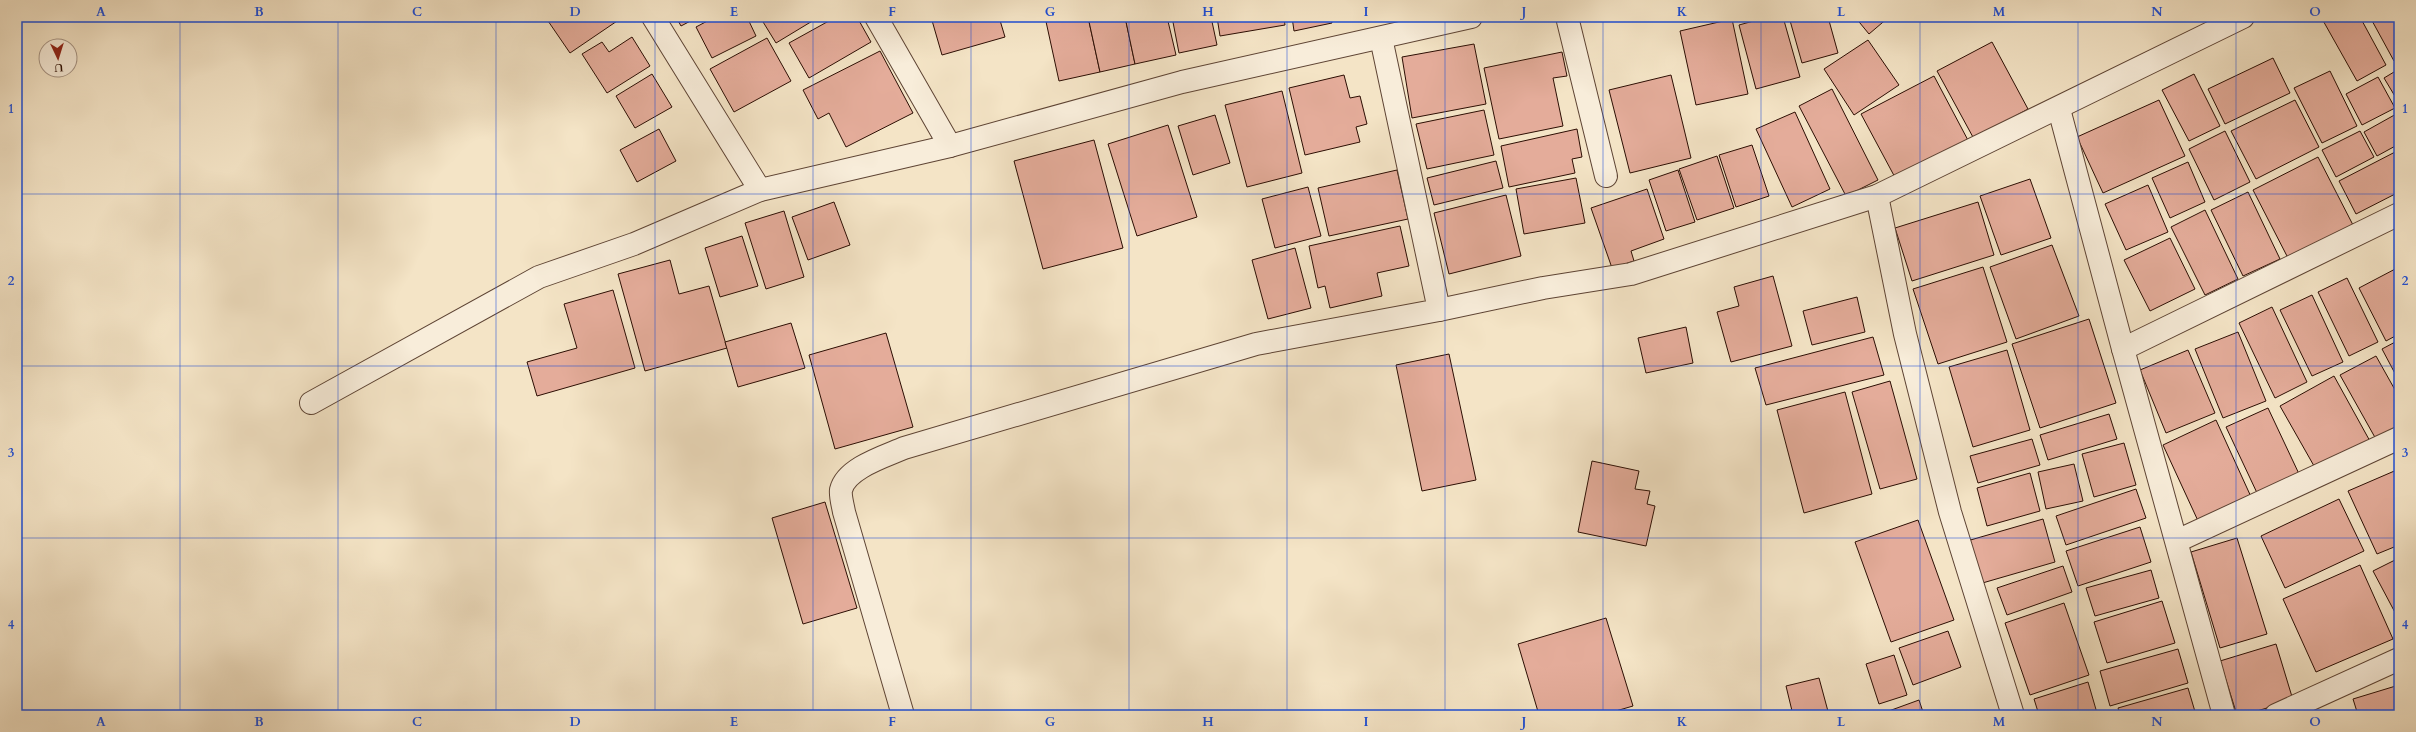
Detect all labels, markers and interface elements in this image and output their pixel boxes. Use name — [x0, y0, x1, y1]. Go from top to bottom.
text: A — [96, 3, 106, 21]
text: B — [254, 3, 264, 21]
text: C — [412, 3, 422, 21]
text: D — [569, 3, 581, 21]
text: E — [730, 3, 738, 21]
text: F — [888, 3, 896, 21]
text: G — [1045, 3, 1056, 21]
text: H — [1202, 3, 1214, 21]
text: I — [1363, 3, 1369, 21]
text: J — [1520, 3, 1527, 21]
text: K — [1677, 3, 1688, 21]
text: L — [1837, 3, 1846, 21]
text: M — [1993, 3, 2006, 21]
text: N — [2151, 3, 2163, 21]
text: O — [2309, 3, 2321, 21]
north arrow — [38, 38, 78, 78]
text: U — [54, 60, 64, 75]
text: 1 — [8, 100, 14, 118]
text: 1 — [2402, 100, 2408, 118]
text: 2 — [8, 272, 15, 290]
text: 2 — [2402, 272, 2409, 290]
text: 3 — [8, 444, 15, 462]
text: 3 — [2402, 444, 2409, 462]
text: 4 — [8, 616, 15, 634]
text: 4 — [2402, 616, 2409, 634]
text: A — [96, 713, 106, 731]
text: B — [254, 713, 264, 731]
text: C — [412, 713, 422, 731]
text: D — [569, 713, 581, 731]
text: E — [730, 713, 738, 731]
text: F — [888, 713, 896, 731]
text: G — [1045, 713, 1056, 731]
text: H — [1202, 713, 1214, 731]
text: I — [1363, 713, 1369, 731]
text: J — [1520, 713, 1527, 731]
text: K — [1677, 713, 1688, 731]
text: L — [1837, 713, 1846, 731]
text: M — [1993, 713, 2006, 731]
text: N — [2151, 713, 2163, 731]
text: O — [2309, 713, 2321, 731]

